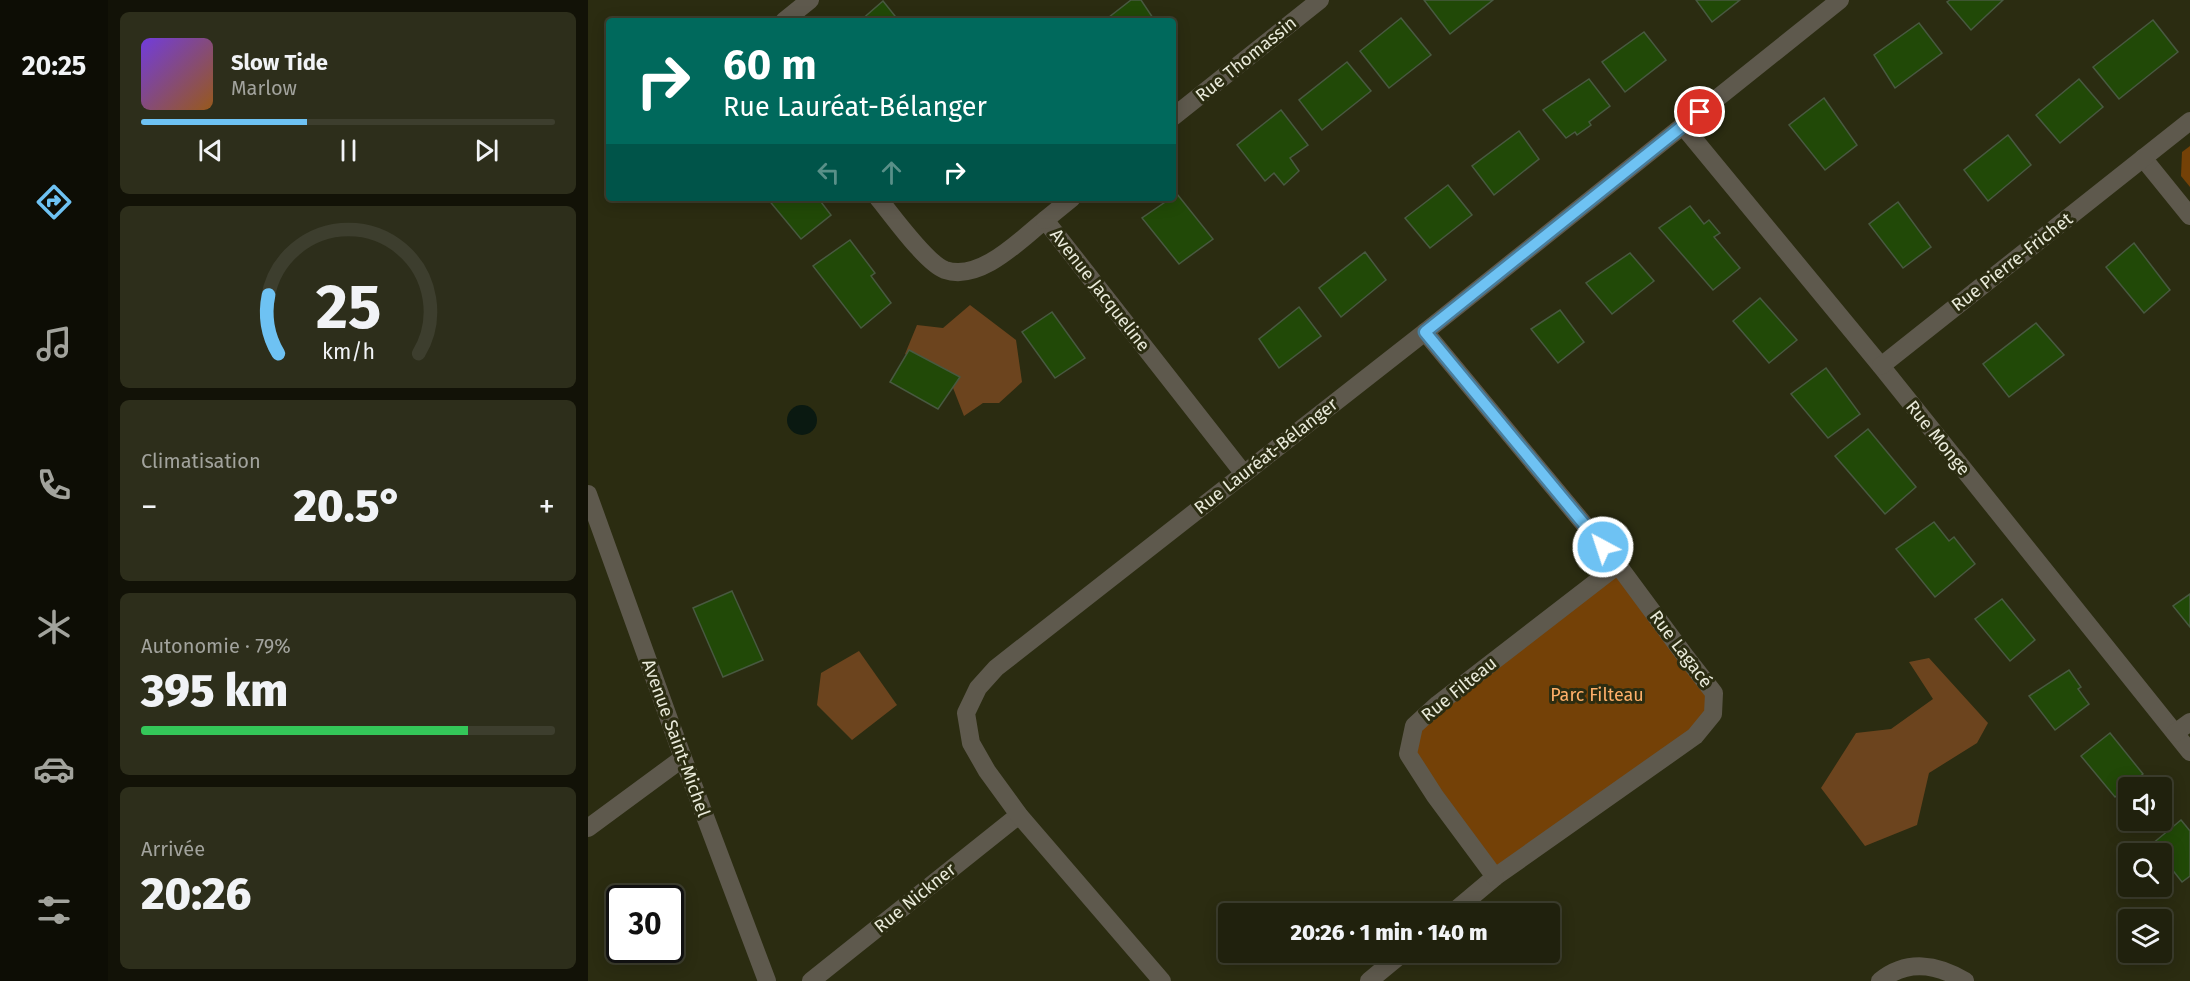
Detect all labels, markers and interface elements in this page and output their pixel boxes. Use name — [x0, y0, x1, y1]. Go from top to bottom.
street label: Rue Thomassin — [1191, 12, 1301, 106]
text: 60 m — [723, 40, 817, 90]
icon: right — [624, 42, 702, 120]
text: Slow Tide — [231, 49, 328, 76]
text: 20:25 — [22, 50, 86, 82]
text: Marlow — [231, 76, 297, 100]
pin — [1674, 86, 1725, 137]
text: Rue Lauréat-Bélanger — [723, 91, 987, 123]
icon: arrive — [1683, 95, 1716, 128]
icon: previous — [194, 134, 227, 167]
icon: pause — [332, 134, 365, 167]
icon: next — [470, 134, 503, 167]
icon: left — [812, 156, 845, 189]
icon: ahead — [875, 156, 908, 189]
icon: right — [938, 156, 971, 189]
icon: directions — [33, 181, 75, 223]
street label: Rue Pierre-Frichet — [1947, 208, 2077, 316]
street label: Avenue Jacqueline — [1045, 224, 1155, 356]
text: 25 — [315, 270, 381, 345]
icon: music — [33, 323, 75, 365]
text: km/h — [321, 339, 375, 365]
street label: Rue Lauréat-Bélanger — [1190, 393, 1342, 519]
street label: Rue Monge — [1901, 396, 1975, 480]
text: Climatisation — [141, 449, 261, 473]
icon: phone — [33, 464, 75, 506]
text: 20.5° — [293, 479, 403, 533]
text: − — [141, 487, 158, 527]
text: + — [539, 487, 555, 527]
position arrow — [1571, 515, 1635, 579]
icon: climate — [33, 606, 75, 648]
street label: Rue Lagacé — [1645, 606, 1717, 692]
text: Autonomie · 79% — [141, 634, 291, 658]
street label: Rue Filteau — [1417, 652, 1501, 726]
street label: Avenue Saint-Michel — [637, 656, 715, 820]
text: 395 km — [141, 664, 288, 718]
park label: Parc Filteau — [1550, 684, 1644, 706]
icon: car — [33, 748, 75, 790]
map controls — [2118, 777, 2172, 963]
button: sound — [2118, 777, 2172, 831]
text: Arrivée — [141, 837, 205, 861]
button: search — [2118, 843, 2172, 897]
street label: Rue Nickner — [870, 858, 960, 938]
text: 20:26 — [141, 867, 251, 921]
speed limit sign: 30 — [606, 885, 684, 963]
icon: filters — [33, 889, 75, 931]
button: layers — [2118, 909, 2172, 963]
text: 20:26 · 1 min · 140 m — [1290, 919, 1488, 946]

